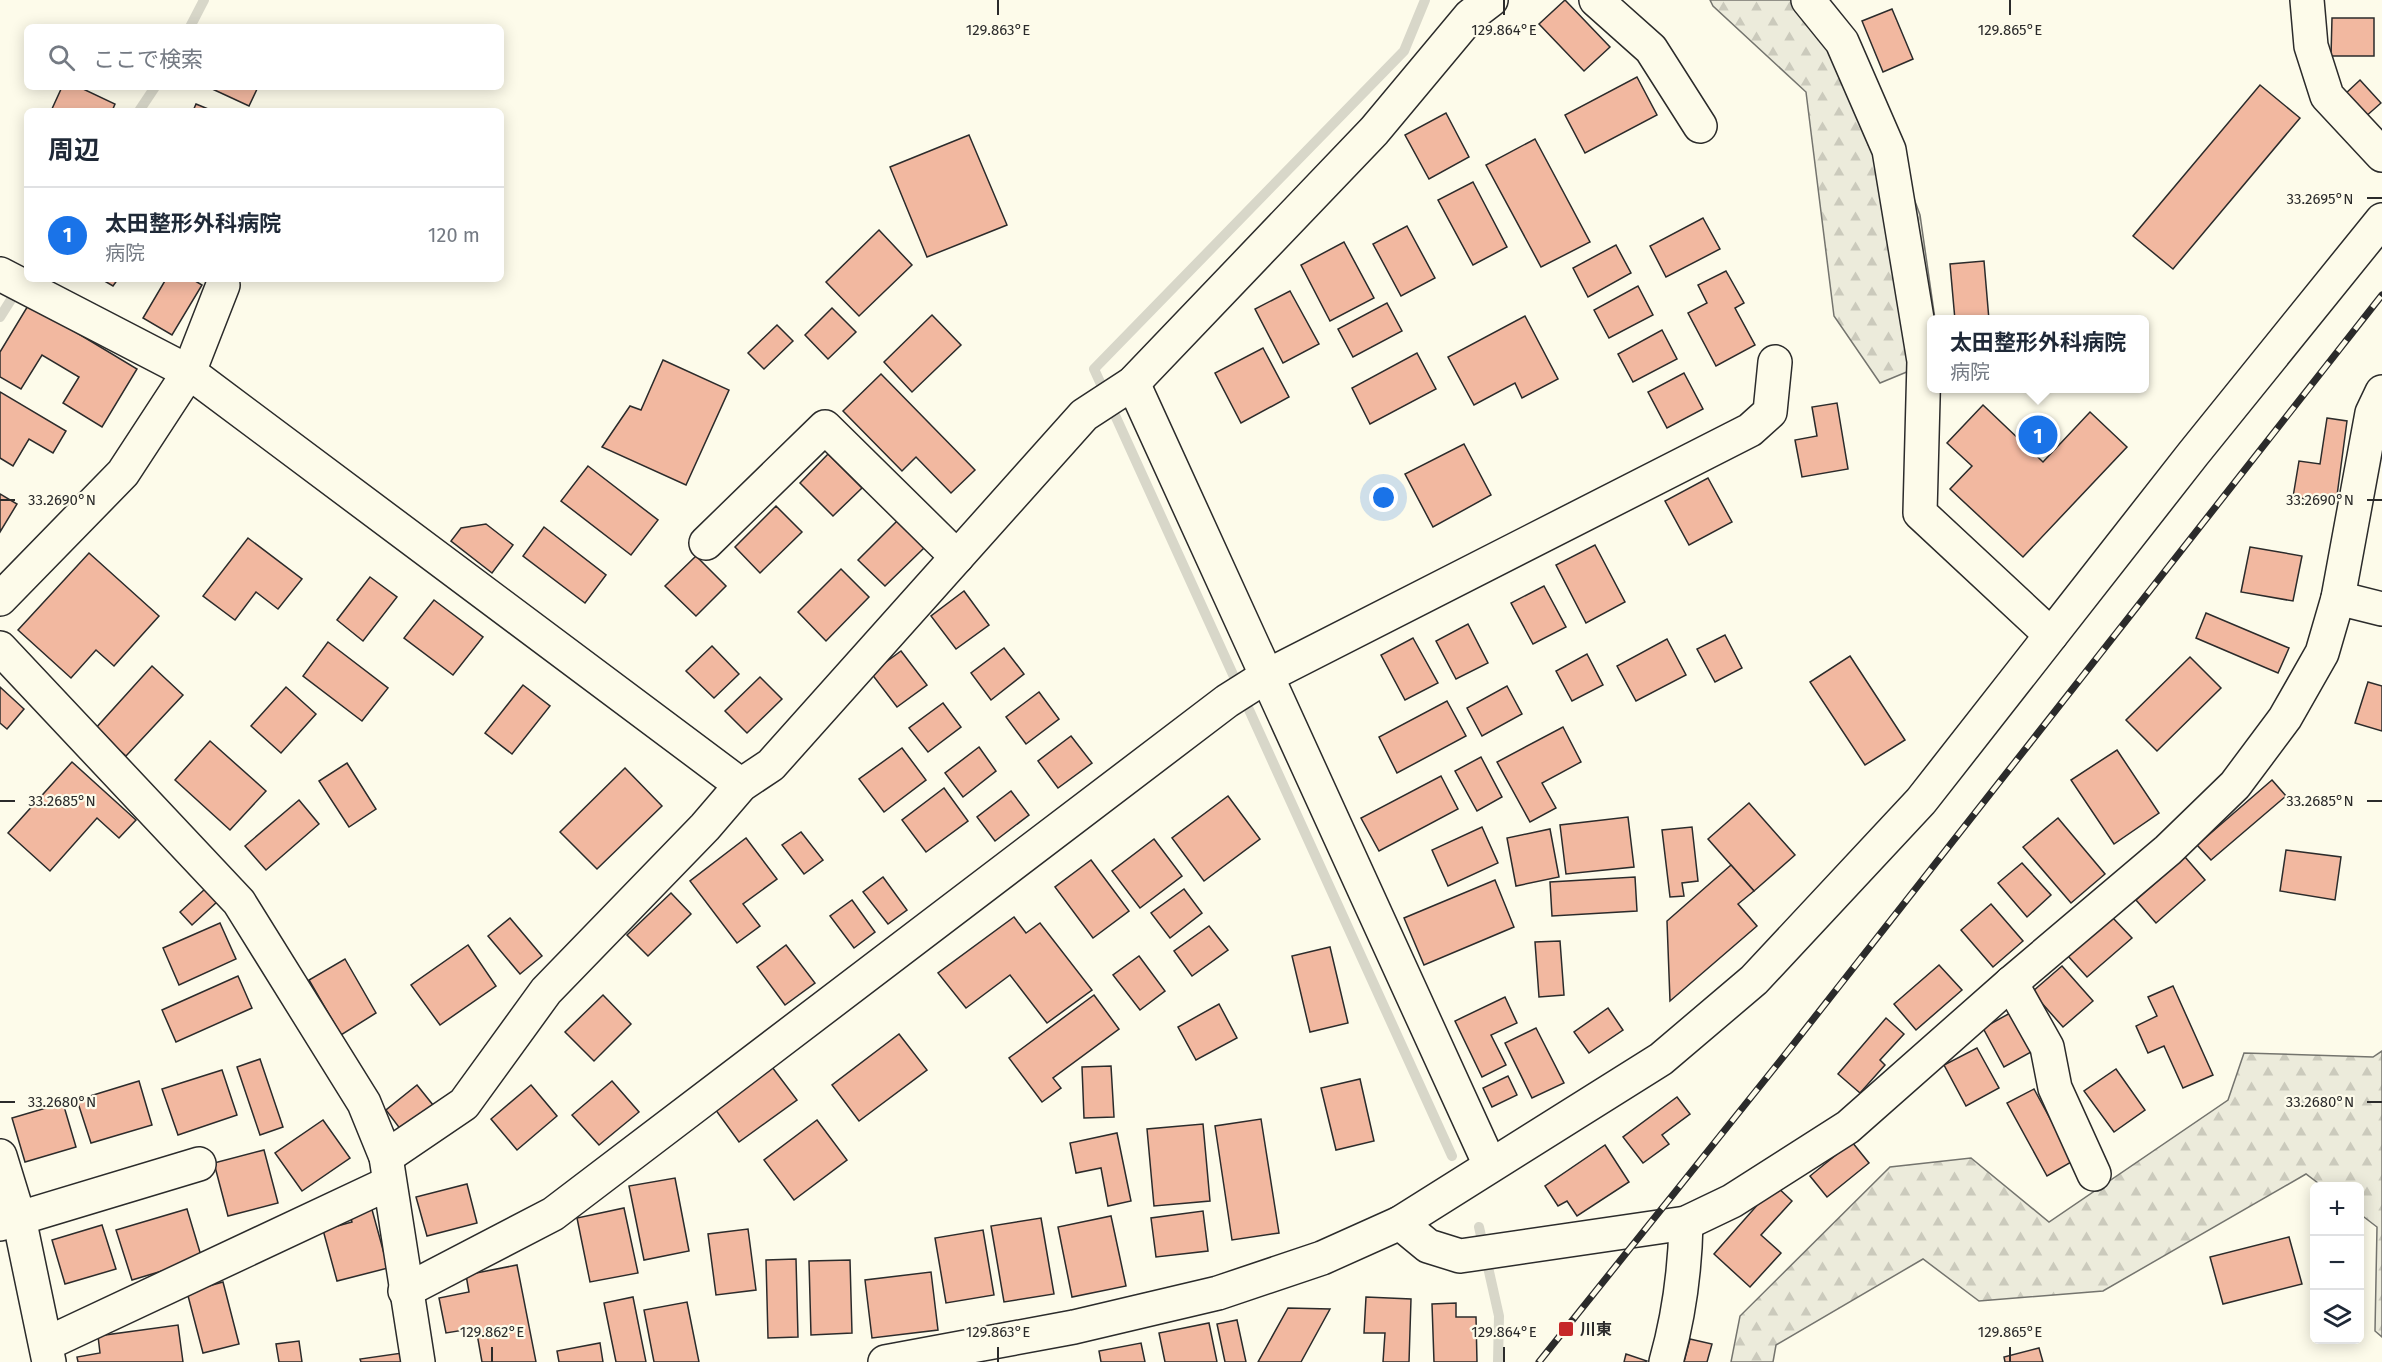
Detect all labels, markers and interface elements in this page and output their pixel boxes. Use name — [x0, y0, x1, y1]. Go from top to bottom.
text: 129.863°E — [966, 21, 1030, 39]
text: 129.864°E — [1471, 21, 1537, 39]
text: 129.865°E — [1978, 21, 2042, 39]
search box — [24, 24, 504, 90]
icon: search — [45, 41, 78, 74]
text: ここで検索 — [93, 46, 203, 73]
text: 周辺 — [48, 135, 100, 166]
text: 33.2695°N — [2286, 190, 2354, 208]
text: 太田整形外科病院 — [105, 210, 281, 237]
text: 1 — [63, 223, 72, 247]
text: 120 m — [428, 223, 480, 247]
text: 病院 — [105, 241, 145, 265]
popup — [1927, 315, 2149, 393]
text: 太田整形外科病院 — [1950, 329, 2126, 356]
text: 病院 — [1950, 360, 1990, 384]
pin: 1 — [2018, 412, 2058, 458]
your location — [1369, 483, 1398, 512]
text: 33.2690°N — [28, 491, 96, 509]
text: 33.2690°N — [2286, 491, 2354, 509]
text: 33.2685°N — [28, 792, 96, 810]
text: 33.2685°N — [2286, 792, 2354, 810]
text: 33.2680°N — [28, 1093, 96, 1111]
text: 33.2680°N — [2286, 1093, 2354, 1111]
map controls — [2310, 1182, 2364, 1344]
button: + — [2310, 1182, 2364, 1236]
button: − — [2310, 1236, 2364, 1290]
button: layers — [2310, 1290, 2364, 1344]
marker: 川東 — [1557, 1320, 1575, 1338]
place label: 川東 — [1580, 1320, 1612, 1339]
text: 129.862°E — [460, 1323, 524, 1341]
text: 129.863°E — [966, 1323, 1030, 1341]
text: 129.864°E — [1471, 1323, 1537, 1341]
text: 129.865°E — [1978, 1323, 2042, 1341]

